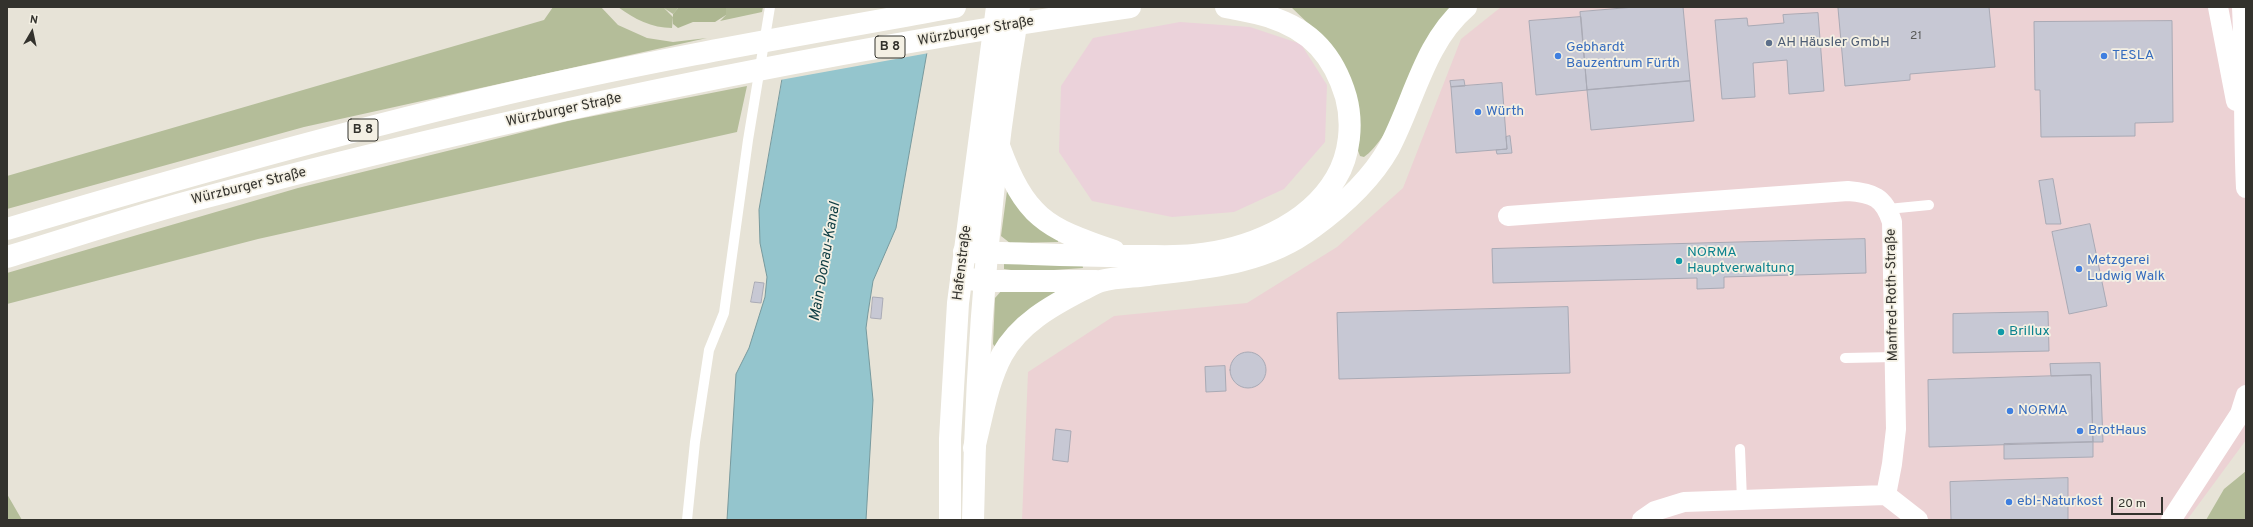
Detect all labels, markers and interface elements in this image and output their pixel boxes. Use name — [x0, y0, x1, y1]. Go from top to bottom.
north arrow — [12, 12, 52, 52]
text: N — [29, 13, 39, 28]
street label: Würzburger Straße — [917, 13, 1035, 51]
house number: 21 — [1910, 30, 1922, 44]
place label: AH Häusler GmbH — [1777, 35, 1890, 51]
road number: B 8 — [875, 36, 905, 58]
marker: AH Häusler GmbH — [1764, 38, 1774, 48]
place label: Gebhardt Bauzentrum Fürth — [1566, 40, 1680, 72]
place label: TESLA — [2112, 48, 2154, 64]
marker: Gebhardt Bauzentrum Fürth — [1553, 51, 1563, 61]
marker: TESLA — [2099, 51, 2109, 61]
street label: Würzburger Straße — [505, 91, 623, 131]
place label: Würth — [1486, 104, 1524, 120]
marker: Würth — [1473, 107, 1483, 117]
road number: B 8 — [348, 119, 378, 141]
street label: Würzburger Straße — [190, 165, 308, 209]
water label: Main-Donau-Kanal — [807, 201, 845, 323]
street label: Hafenstraße — [950, 224, 976, 302]
street label: Manfred-Roth-Straße — [1883, 228, 1903, 362]
place label: NORMA Hauptverwaltung — [1687, 245, 1795, 278]
place label: Metzgerei Ludwig Walk — [2087, 253, 2165, 286]
marker: NORMA Hauptverwaltung — [1674, 256, 1684, 266]
marker: Metzgerei Ludwig Walk — [2074, 264, 2084, 274]
place label: Brillux — [2009, 324, 2050, 340]
marker: Brillux — [1996, 327, 2006, 337]
place label: NORMA — [2018, 403, 2068, 419]
marker: NORMA — [2005, 406, 2015, 416]
place label: BrotHaus — [2088, 423, 2146, 439]
marker: BrotHaus — [2075, 426, 2085, 436]
scale bar — [2113, 489, 2165, 515]
place label: ebl-Naturkost — [2017, 494, 2103, 510]
text: 20 m — [2118, 496, 2146, 512]
marker: ebl-Naturkost — [2004, 497, 2014, 507]

